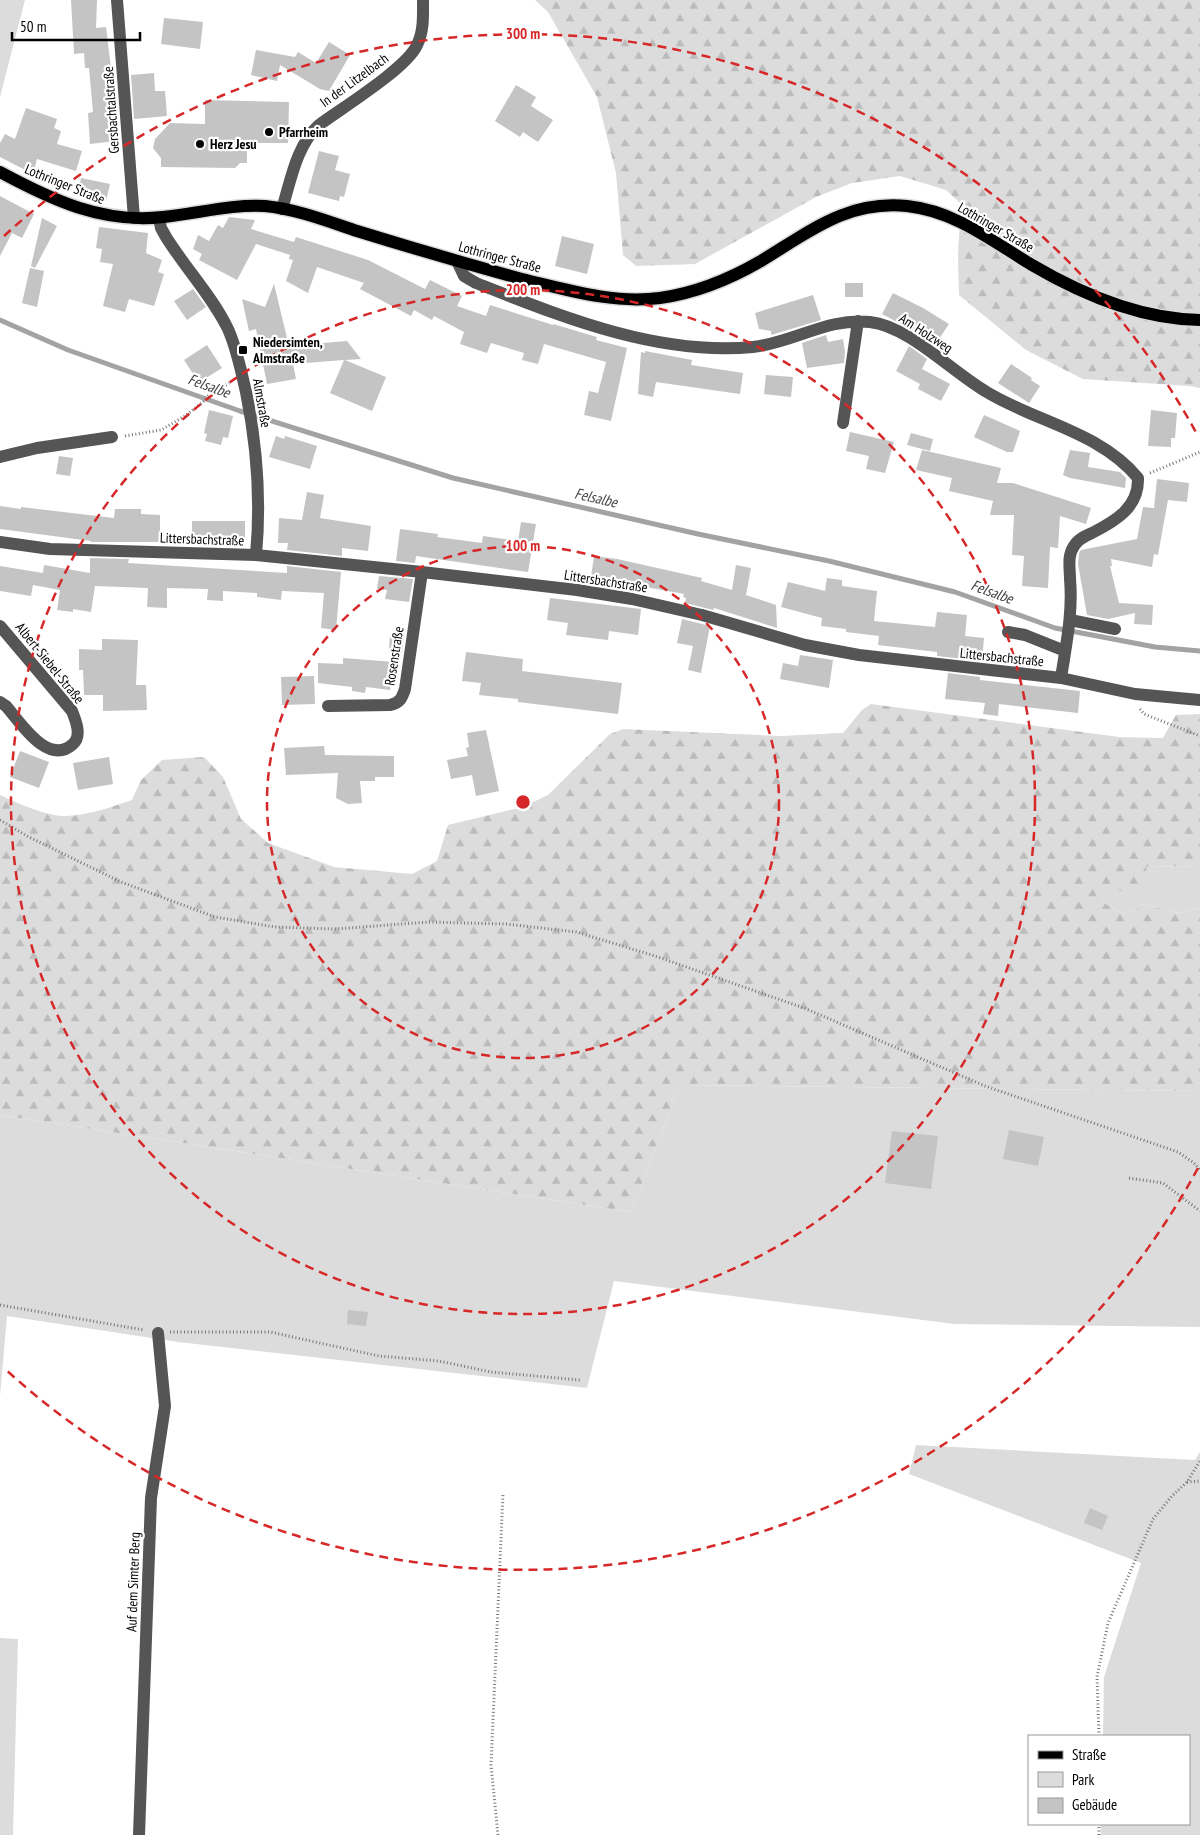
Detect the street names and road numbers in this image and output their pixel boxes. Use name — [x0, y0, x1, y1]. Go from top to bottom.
street label: In der Litzelbach — [316, 49, 392, 111]
street label: Gersbachtalstraße — [99, 66, 123, 154]
street label: Lothringer Straße — [22, 160, 108, 208]
street label: Lothringer Straße — [955, 198, 1037, 256]
street label: Lothringer Straße — [457, 237, 543, 277]
street label: Am Holzweg — [896, 309, 956, 357]
street label: Almstraße — [249, 377, 275, 429]
street label: Littersbachstraße — [160, 529, 245, 549]
street label: Littersbachstraße — [563, 566, 649, 597]
street label: Albert-Siebel-Straße — [12, 619, 88, 707]
street label: Rosenstraße — [380, 625, 408, 687]
street label: Littersbachstraße — [959, 644, 1045, 670]
street label: Auf dem Simter Berg — [122, 1532, 144, 1632]

